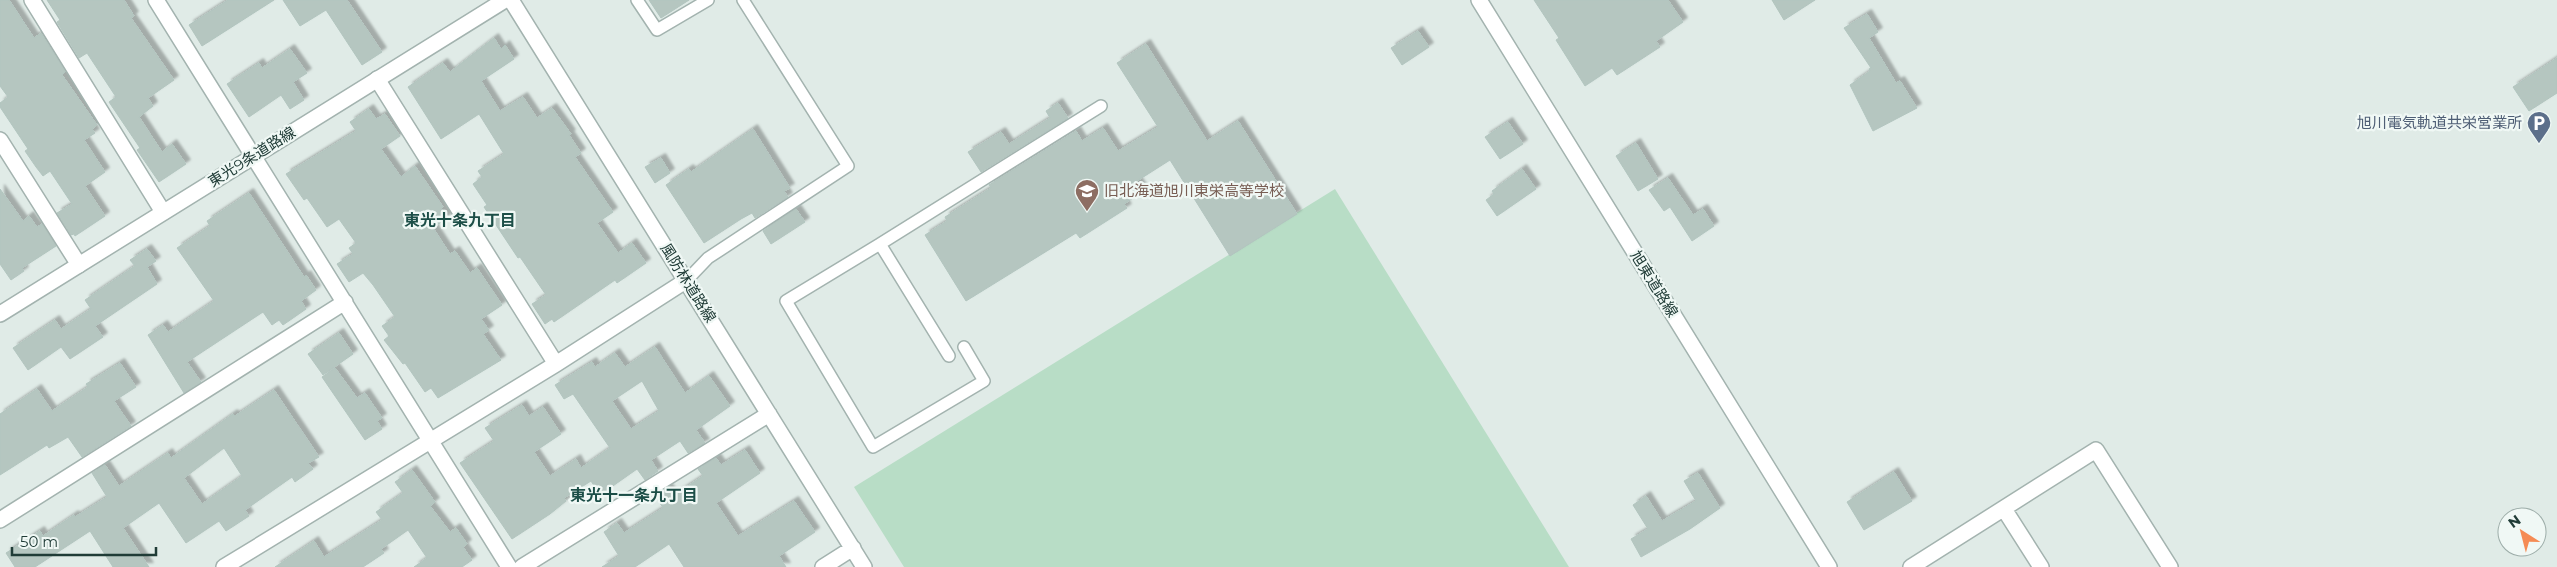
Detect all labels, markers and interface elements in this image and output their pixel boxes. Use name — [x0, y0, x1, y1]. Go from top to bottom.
parking icon: 旭川電気軌道共栄営業所 — [2526, 110, 2552, 144]
place label: 旭川電気軌道共栄営業所 — [2357, 113, 2522, 132]
street label: 東光9条道路線 — [205, 122, 299, 191]
school or university icon: 旧北海道旭川東栄高等学校 — [1074, 178, 1100, 212]
place label: 旧北海道旭川東栄高等学校 — [1104, 181, 1284, 200]
district label: 東光十条九丁目 — [404, 211, 516, 230]
street label: 風防林道路線 — [657, 240, 720, 326]
street label: 旭東道路線 — [1626, 247, 1682, 321]
district label: 東光十一条九丁目 — [570, 486, 698, 505]
north arrow — [2497, 507, 2547, 557]
text: N — [2504, 511, 2524, 532]
scale bar — [12, 524, 156, 556]
text: 50 m — [20, 532, 58, 551]

